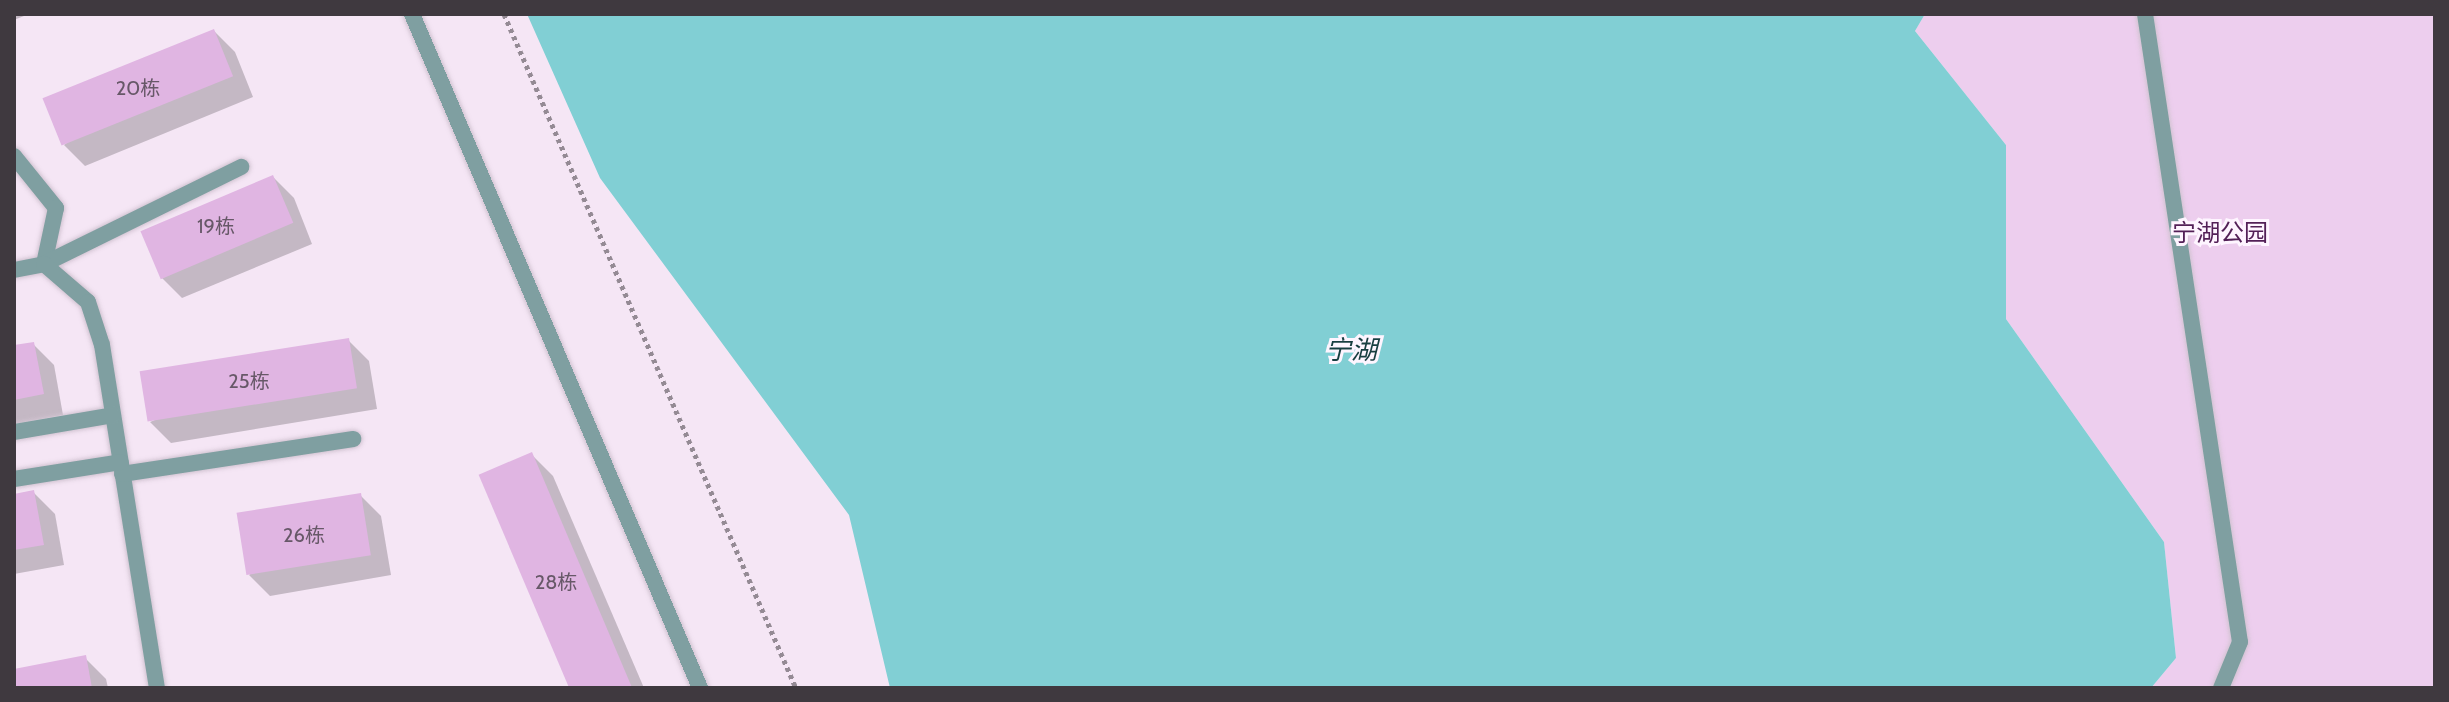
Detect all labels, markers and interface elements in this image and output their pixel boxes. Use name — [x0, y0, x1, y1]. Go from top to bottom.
house number: 20栋 — [116, 76, 160, 100]
house number: 19栋 — [197, 214, 235, 238]
park label: 宁湖公园 — [2172, 219, 2268, 247]
water label: 宁湖 — [1325, 335, 1377, 367]
house number: 25栋 — [228, 369, 270, 393]
house number: 26栋 — [283, 523, 325, 547]
house number: 28栋 — [535, 570, 577, 594]

